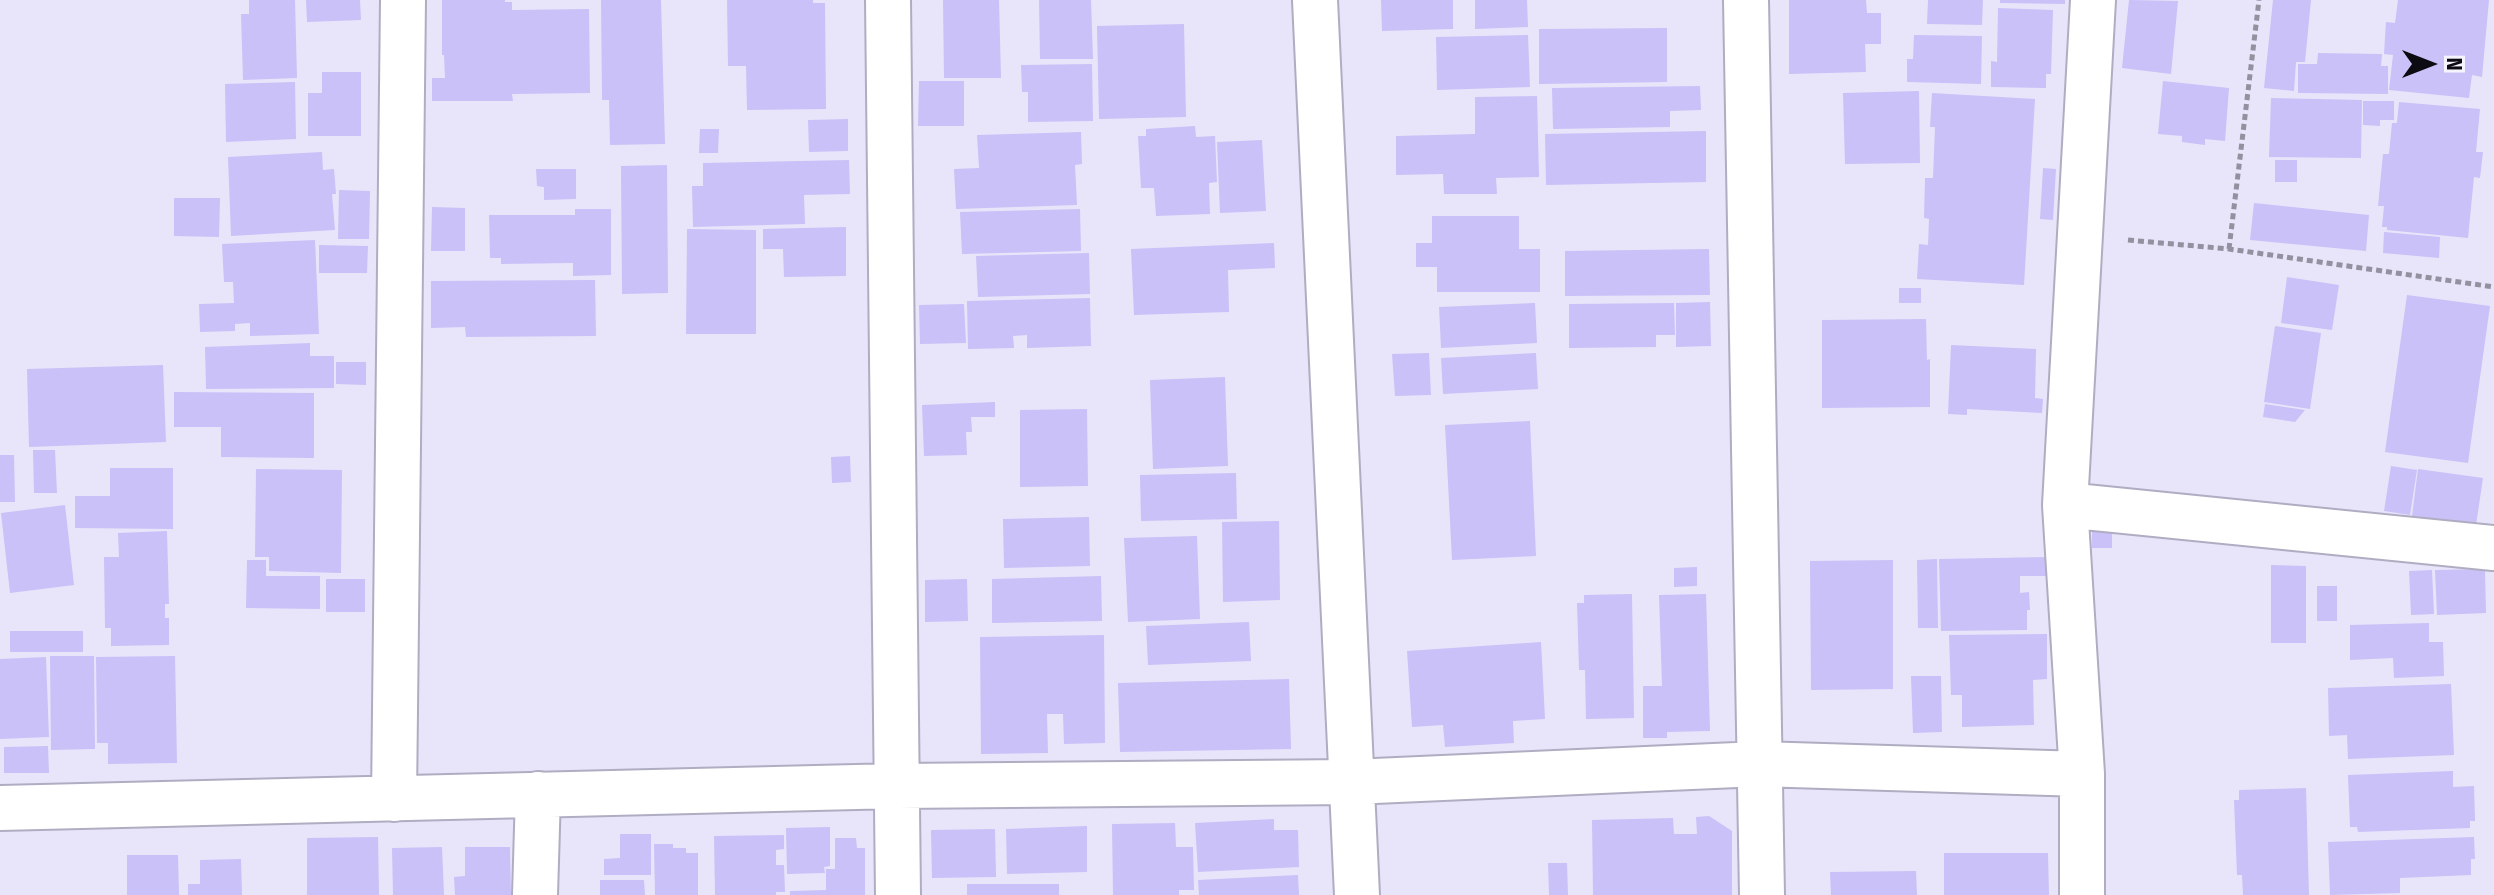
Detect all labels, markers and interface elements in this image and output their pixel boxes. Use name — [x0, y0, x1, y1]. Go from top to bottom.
north arrow — [2390, 24, 2470, 104]
text: N — [2441, 57, 2468, 71]

